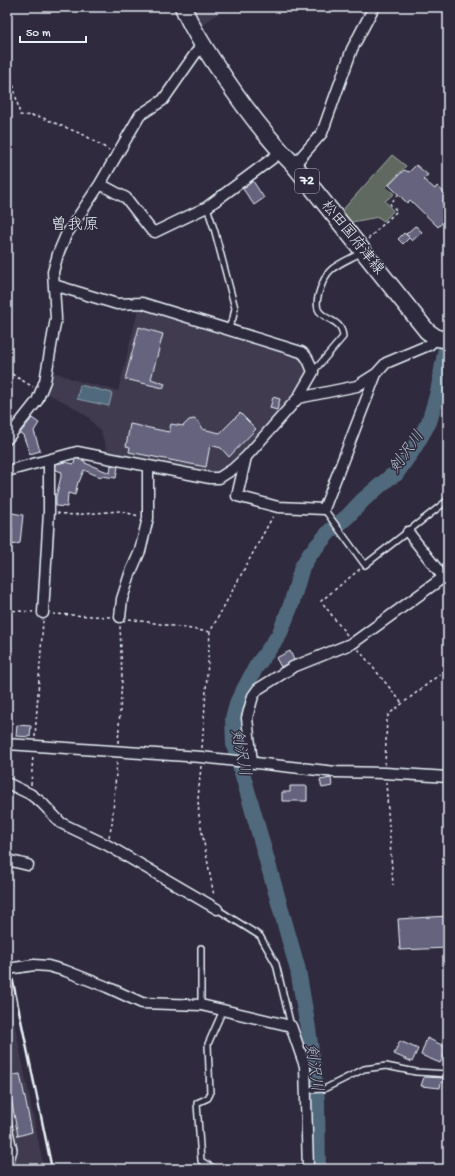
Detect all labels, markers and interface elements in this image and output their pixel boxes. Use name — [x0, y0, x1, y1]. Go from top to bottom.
scale bar — [20, 18, 86, 44]
text: 50 m — [26, 27, 51, 41]
road number: 72 — [295, 169, 319, 193]
street label: 松田国府津線 — [317, 197, 388, 279]
district label: 曽我原 — [51, 215, 99, 236]
water label: 剣沢川 — [386, 427, 430, 478]
water label: 剣沢川 — [225, 727, 254, 778]
water label: 剣沢川 — [299, 1043, 326, 1093]

